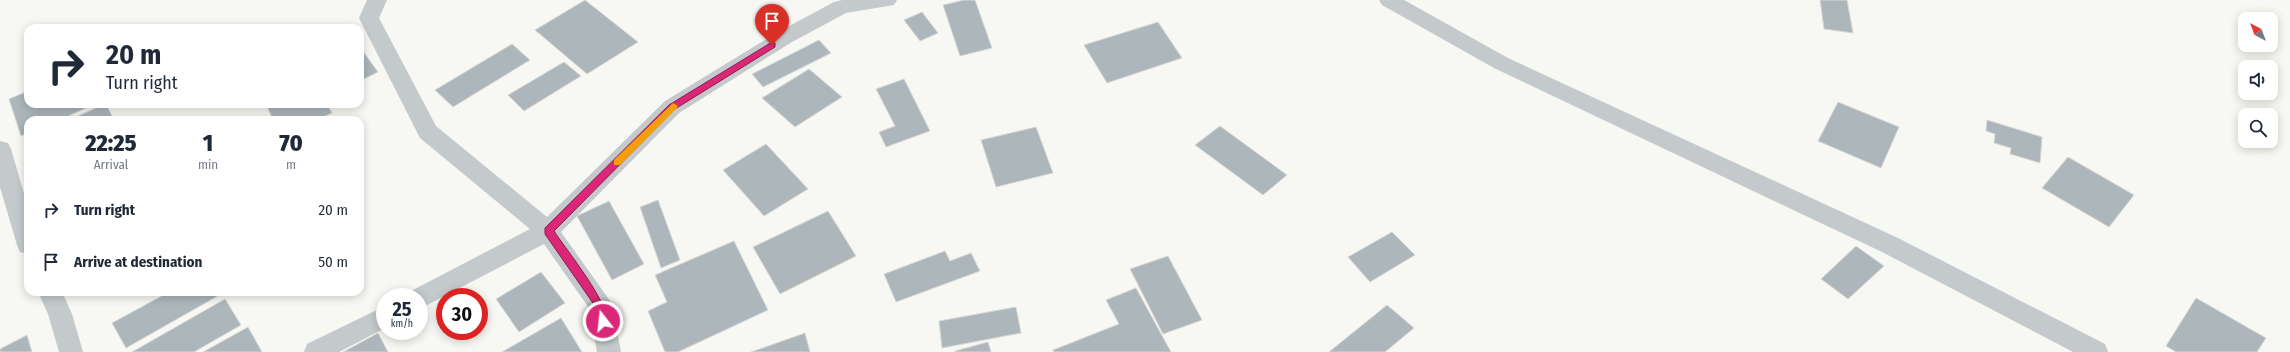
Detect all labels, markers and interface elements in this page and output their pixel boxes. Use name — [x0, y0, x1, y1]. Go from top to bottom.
pin — [755, 4, 789, 45]
icon: arrive — [761, 10, 783, 32]
north arrow — [2238, 12, 2278, 52]
map controls — [2238, 12, 2278, 148]
text: 20 m — [106, 38, 161, 71]
icon: right — [40, 40, 92, 92]
button: sound — [2238, 60, 2278, 100]
text: Turn right — [106, 72, 178, 94]
button: search — [2238, 108, 2278, 148]
text: 22:25 — [85, 129, 137, 157]
text: 1 — [203, 129, 213, 157]
text: 70 — [279, 129, 303, 157]
text: Arrival — [94, 157, 128, 172]
text: min — [198, 157, 218, 172]
text: m — [286, 157, 296, 172]
icon: right — [40, 199, 62, 221]
text: Turn right — [74, 201, 135, 219]
text: 20 m — [319, 201, 348, 219]
icon: arrive — [40, 251, 62, 273]
text: Arrive at destination — [74, 253, 202, 271]
text: 50 m — [318, 253, 348, 271]
speed limit sign: 30 — [436, 288, 488, 340]
text: 25 — [392, 297, 412, 321]
position arrow — [582, 300, 624, 342]
text: km/h — [391, 318, 413, 330]

